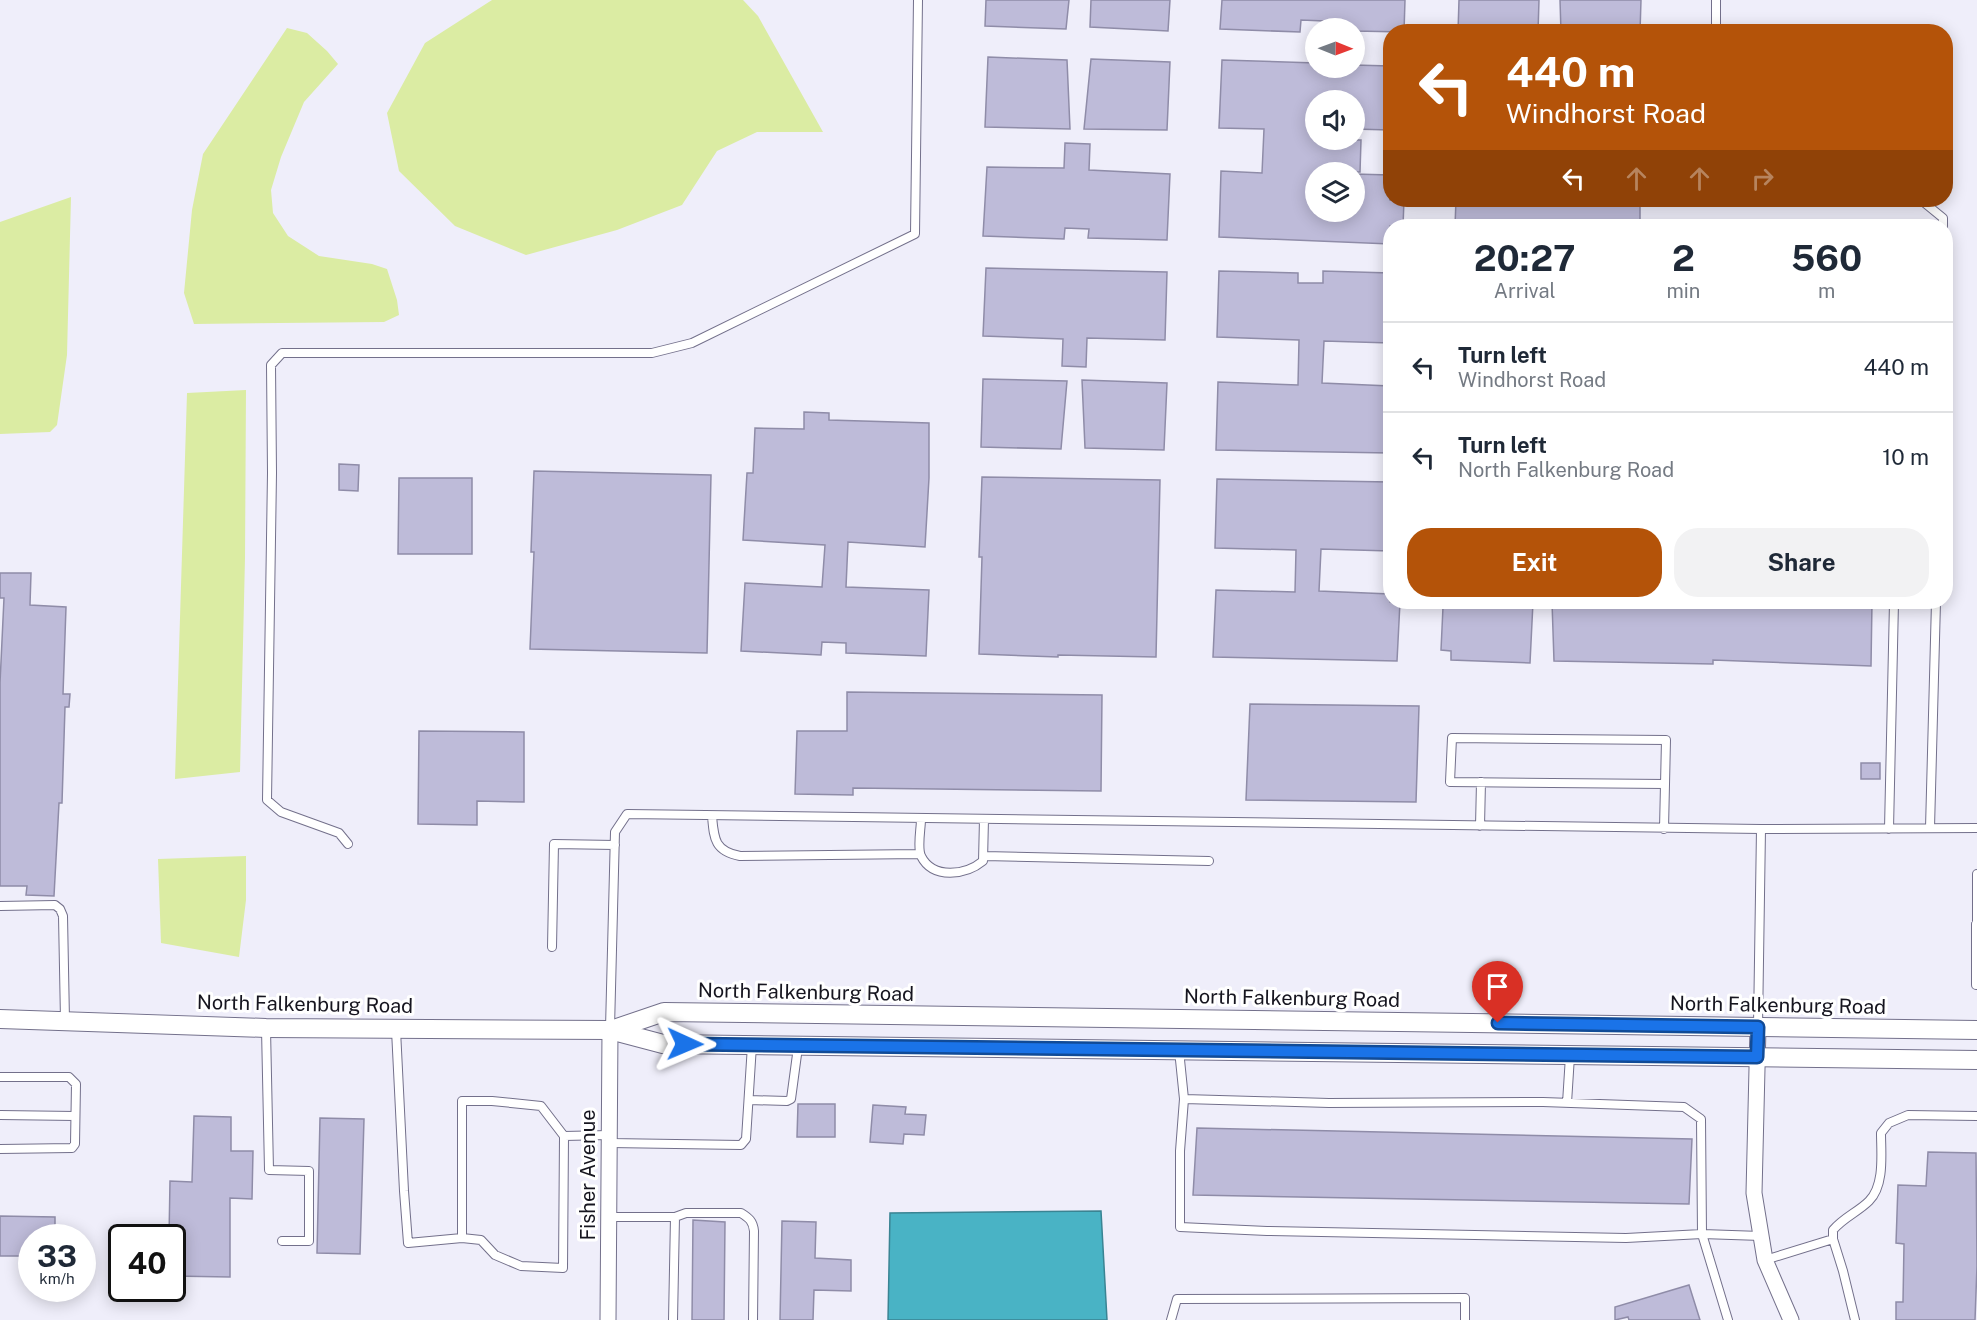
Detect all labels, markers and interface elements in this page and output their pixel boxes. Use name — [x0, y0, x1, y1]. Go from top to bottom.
north arrow — [1305, 18, 1365, 78]
map controls — [1305, 18, 1365, 222]
text: 440 m — [1506, 47, 1635, 96]
icon: left — [1407, 48, 1485, 126]
button: sound — [1305, 90, 1365, 150]
text: Windhorst Road — [1506, 97, 1706, 129]
button: layers — [1305, 162, 1365, 222]
icon: left — [1557, 162, 1590, 195]
icon: ahead — [1620, 162, 1653, 195]
icon: ahead — [1683, 162, 1716, 195]
icon: right — [1746, 162, 1779, 195]
text: 20:27 — [1474, 237, 1576, 279]
text: 2 — [1672, 237, 1695, 279]
text: 560 — [1791, 237, 1862, 279]
text: Arrival — [1494, 279, 1556, 303]
text: min — [1666, 279, 1700, 303]
text: m — [1818, 279, 1835, 303]
text: Turn left — [1458, 342, 1547, 368]
icon: left — [1407, 351, 1440, 384]
text: 440 m — [1864, 354, 1929, 380]
text: Windhorst Road — [1458, 368, 1606, 392]
text: Turn left — [1458, 432, 1547, 458]
icon: left — [1407, 441, 1440, 474]
text: 10 m — [1882, 444, 1929, 470]
text: North Falkenburg Road — [1458, 458, 1674, 482]
button: Exit — [1407, 528, 1662, 597]
button: Share — [1674, 528, 1929, 597]
pin — [1472, 961, 1523, 1023]
icon: arrive — [1481, 970, 1514, 1003]
street label: North Falkenburg Road — [698, 978, 914, 1006]
street label: North Falkenburg Road — [1184, 984, 1400, 1012]
street label: North Falkenburg Road — [197, 990, 413, 1018]
street label: North Falkenburg Road — [1670, 991, 1886, 1019]
position arrow — [653, 1012, 717, 1076]
street label: Fisher Avenue — [576, 1109, 600, 1241]
speed limit sign: 40 — [108, 1224, 186, 1302]
text: 33 — [37, 1238, 77, 1274]
text: km/h — [39, 1270, 75, 1287]

